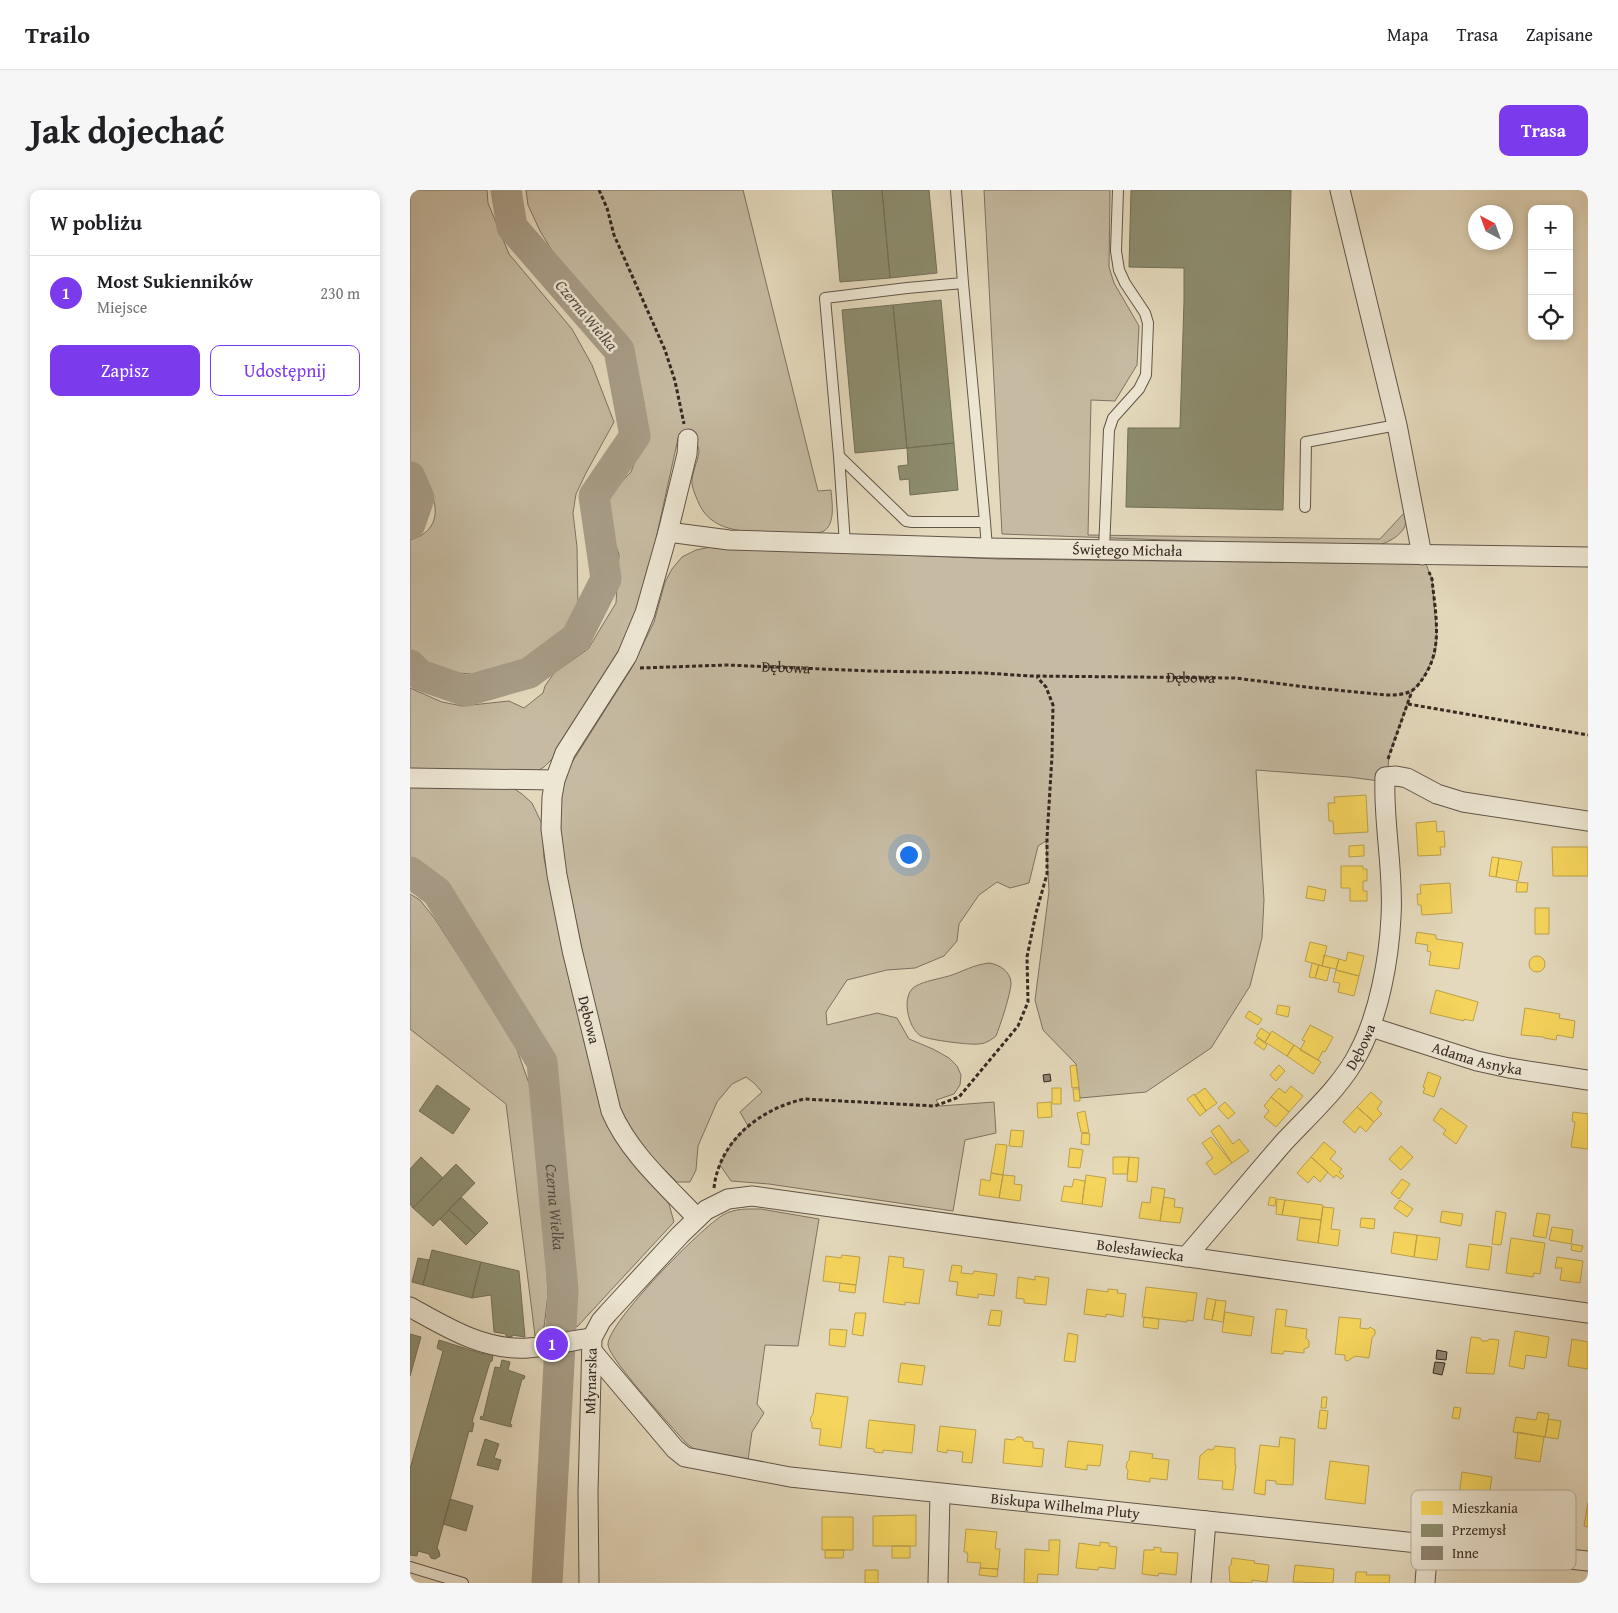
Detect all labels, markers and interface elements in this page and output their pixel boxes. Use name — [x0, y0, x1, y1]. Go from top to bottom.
text: Trailo — [25, 17, 90, 52]
text: Mapa — [1387, 21, 1428, 48]
text: Trasa — [1456, 21, 1498, 48]
text: Zapisane — [1526, 21, 1593, 48]
text: Jak dojechać — [30, 105, 224, 156]
button: Trasa — [1499, 105, 1588, 156]
north arrow — [1468, 205, 1513, 250]
map controls — [1528, 205, 1573, 340]
button: + — [1528, 205, 1573, 250]
text: W pobliżu — [50, 207, 142, 238]
button: − — [1528, 250, 1573, 295]
text: Most Sukienników — [97, 267, 253, 295]
water label: Czerna Wielka — [550, 274, 624, 356]
text: 1 — [62, 281, 70, 305]
text: 230 m — [320, 281, 360, 305]
text: Miejsce — [97, 295, 147, 319]
button: locate — [1528, 295, 1573, 340]
button: Zapisz — [50, 345, 200, 396]
button: Udostępnij — [210, 345, 360, 396]
street label: Świętego Michała — [1072, 538, 1183, 561]
street label: Dębowa — [761, 655, 811, 678]
street label: Dębowa — [1166, 666, 1215, 688]
your location — [896, 842, 922, 868]
street label: Dębowa — [573, 993, 605, 1046]
street label: Dębowa — [1340, 1021, 1380, 1074]
street label: Adama Asnyka — [1430, 1036, 1524, 1080]
water label: Czerna Wielka — [539, 1163, 571, 1252]
street label: Bolesławiecka — [1095, 1233, 1185, 1266]
pin: 1 — [536, 1325, 568, 1363]
street label: Młynarska — [579, 1347, 602, 1415]
street label: Biskupa Wilhelma Pluty — [990, 1487, 1141, 1524]
legend — [1411, 1490, 1576, 1570]
text: Mieszkania — [1452, 1498, 1518, 1518]
text: Przemysł — [1452, 1520, 1506, 1540]
text: Inne — [1452, 1543, 1479, 1563]

